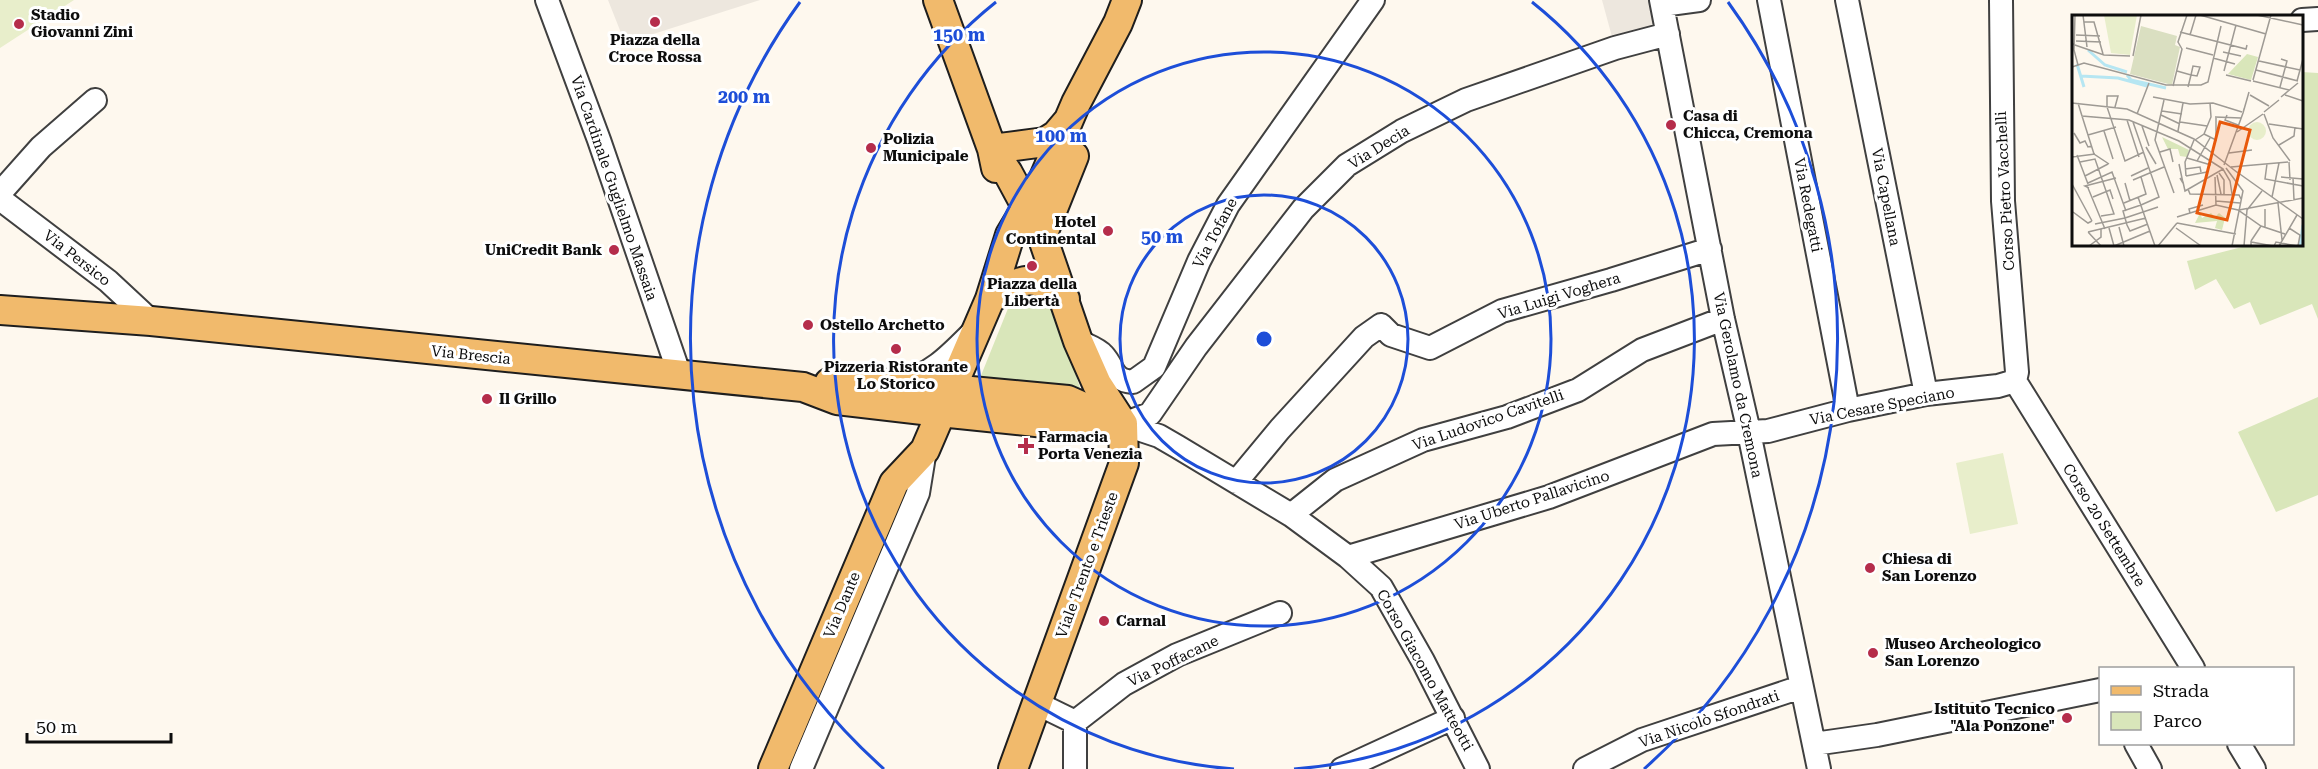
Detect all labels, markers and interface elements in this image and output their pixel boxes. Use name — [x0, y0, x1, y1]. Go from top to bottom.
place label: Stadio Giovanni Zini — [31, 6, 133, 41]
marker: Piazza della Croce Rossa — [648, 15, 662, 29]
inset map — [2072, 15, 2303, 246]
marker: Stadio Giovanni Zini — [12, 17, 26, 31]
text: 150 m — [933, 24, 986, 45]
place label: Piazza della Croce Rossa — [608, 31, 702, 66]
street label: Via Cardinale Guglielmo Massaia — [567, 73, 661, 303]
text: 200 m — [718, 86, 771, 107]
place label: Casa di Chicca, Cremona — [1683, 107, 1813, 142]
street label: Corso Pietro Vacchelli — [1992, 111, 2018, 271]
marker: Casa di Chicca, Cremona — [1664, 118, 1678, 132]
street label: Via Decia — [1345, 121, 1413, 173]
text: 100 m — [1035, 125, 1088, 146]
place label: Polizia Municipale — [883, 130, 969, 165]
marker: Polizia Municipale — [864, 141, 878, 155]
street label: Via Capellana — [1868, 147, 1904, 247]
street label: Via Redegatti — [1790, 156, 1826, 254]
street label: Via Tofane — [1189, 195, 1241, 271]
place label: Hotel Continental — [1006, 213, 1096, 248]
marker: Hotel Continental — [1101, 224, 1115, 238]
street label: Via Persico — [40, 226, 114, 290]
text: 50 m — [1141, 226, 1184, 247]
place label: UniCredit Bank — [485, 241, 603, 259]
marker: UniCredit Bank — [607, 243, 621, 257]
marker: Piazza della Libertà — [1025, 259, 1039, 273]
street label: Via Luigi Voghera — [1496, 269, 1622, 323]
place label: Piazza della Libertà — [987, 275, 1077, 310]
street label: Via Gerolamo da Cremona — [1710, 290, 1766, 480]
place label: Ostello Archetto — [820, 316, 945, 334]
marker: Ostello Archetto — [801, 318, 815, 332]
centre of rings — [1254, 329, 1274, 349]
street label: Via Brescia — [430, 342, 512, 368]
marker: Pizzeria Ristorante Lo Storico — [889, 342, 903, 356]
place label: Pizzeria Ristorante Lo Storico — [824, 358, 968, 393]
street label: Via Cesare Speciano — [1808, 383, 1956, 429]
street label: Via Ludovico Cavitelli — [1410, 386, 1566, 454]
place label: Il Grillo — [499, 390, 557, 408]
marker: Il Grillo — [480, 392, 494, 406]
place label: Farmacia Porta Venezia — [1038, 428, 1143, 463]
marker: Farmacia Porta Venezia — [1019, 439, 1033, 453]
street label: Corso 20 Settembre — [2059, 460, 2149, 590]
street label: Via Uberto Pallavicino — [1452, 466, 1612, 534]
street label: Viale Trento e Trieste — [1052, 489, 1122, 641]
place label: Chiesa di San Lorenzo — [1882, 550, 1977, 585]
marker: Chiesa di San Lorenzo — [1863, 561, 1877, 575]
street label: Via Dante — [820, 569, 864, 641]
street label: Corso Giacomo Matteotti — [1373, 586, 1477, 754]
place label: Carnal — [1116, 612, 1166, 630]
marker: Carnal — [1097, 614, 1111, 628]
street label: Via Poffacane — [1125, 631, 1221, 691]
place label: Museo Archeologico San Lorenzo — [1885, 635, 2042, 670]
marker: Museo Archeologico San Lorenzo — [1866, 646, 1880, 660]
legend — [2099, 667, 2294, 745]
text: Strada — [2153, 680, 2209, 701]
street label: Via Nicolò Sfondrati — [1637, 686, 1782, 751]
place label: Istituto Tecnico "Ala Ponzone" — [1934, 700, 2055, 735]
scale bar — [27, 706, 171, 744]
text: Parco — [2153, 710, 2202, 731]
marker: Istituto Tecnico "Ala Ponzone" — [2060, 711, 2074, 725]
text: 50 m — [36, 716, 77, 737]

